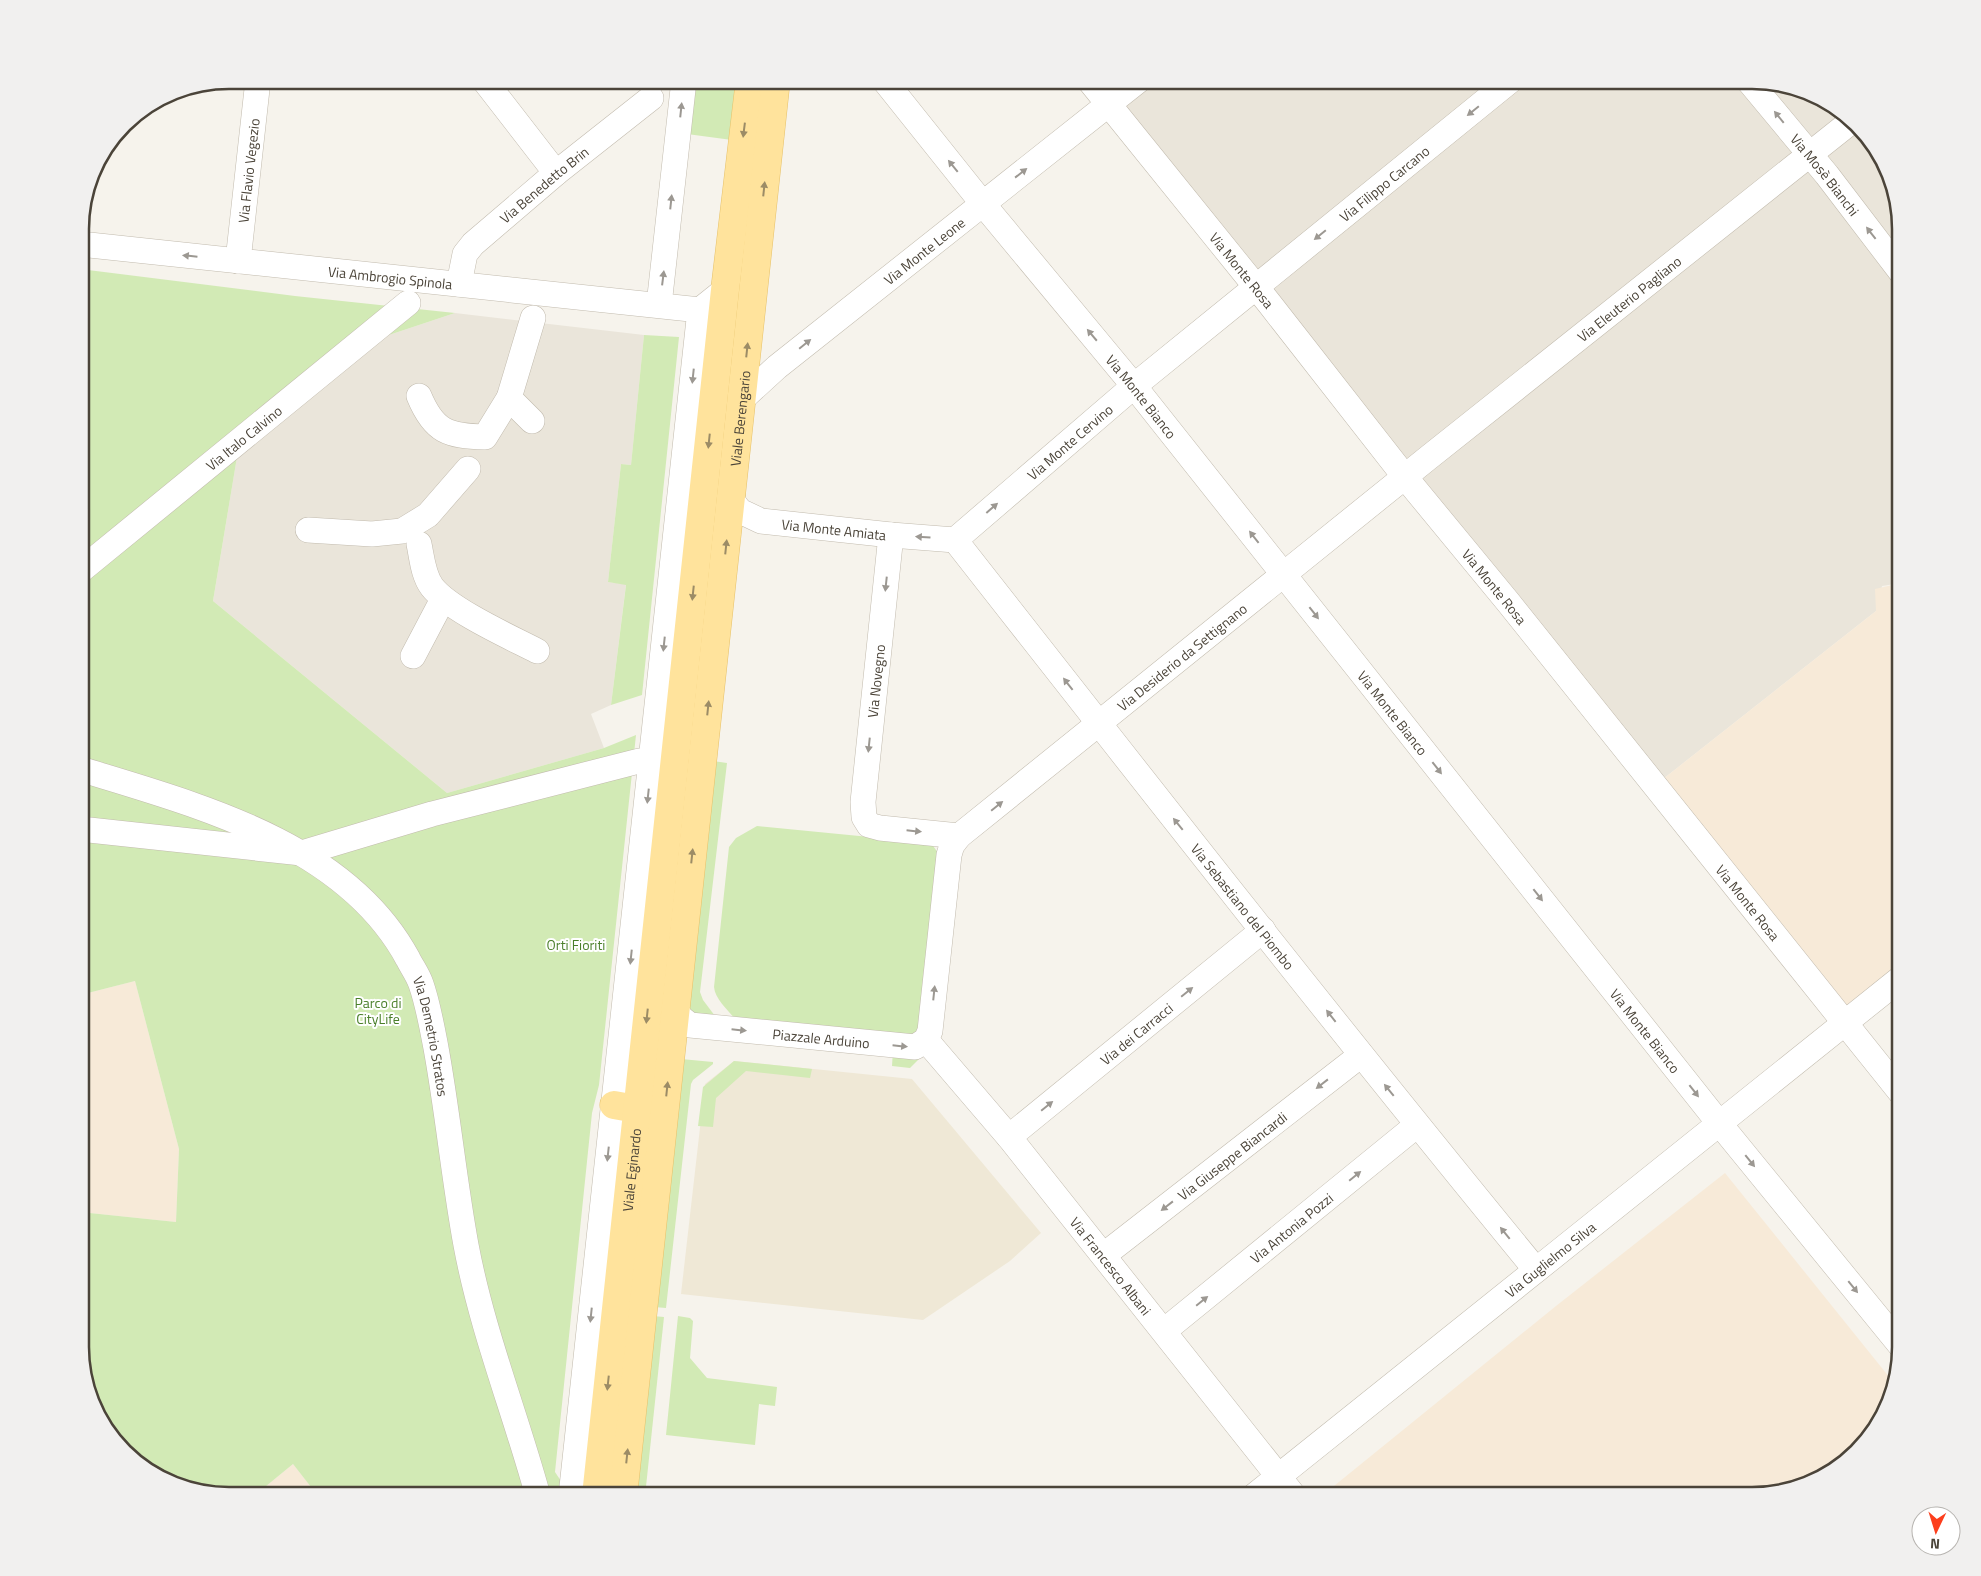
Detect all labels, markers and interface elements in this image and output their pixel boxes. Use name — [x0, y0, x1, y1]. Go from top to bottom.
one-way arrow — [678, 102, 686, 118]
one-way arrow — [1467, 105, 1480, 116]
one-way arrow — [1773, 112, 1785, 124]
street label: Via Flavio Vegezio — [232, 117, 264, 224]
one-way arrow — [740, 122, 748, 138]
street label: Via Mosè Bianchi — [1786, 129, 1865, 220]
street label: Via Filippo Carcano — [1334, 140, 1434, 226]
street label: Via Benedetto Brin — [495, 141, 593, 228]
one-way arrow — [947, 159, 958, 172]
one-way arrow — [1014, 168, 1027, 179]
one-way arrow — [760, 181, 768, 197]
one-way arrow — [667, 194, 675, 210]
street label: Via Monte Leone — [879, 212, 969, 289]
street label: Via Monte Rosa — [1205, 227, 1280, 312]
one-way arrow — [1866, 227, 1877, 240]
one-way arrow — [1314, 230, 1327, 241]
street label: Via Eleuterio Pagliano — [1572, 250, 1685, 346]
one-way arrow — [181, 252, 197, 260]
street label: Via Ambrogio Spinola — [327, 260, 453, 294]
one-way arrow — [659, 270, 667, 286]
one-way arrow — [1086, 328, 1097, 341]
one-way arrow — [798, 339, 811, 350]
one-way arrow — [743, 342, 751, 358]
street label: Via Monte Bianco — [1101, 350, 1182, 443]
one-way arrow — [689, 368, 697, 384]
street label: Viale Berengario — [724, 369, 755, 467]
street label: Via Monte Cervino — [1022, 399, 1117, 484]
street label: Via Italo Calvino — [201, 400, 286, 475]
one-way arrow — [705, 433, 713, 449]
one-way arrow — [986, 503, 998, 514]
street label: Via Monte Amiata — [780, 513, 887, 545]
one-way arrow — [1248, 530, 1259, 543]
one-way arrow — [915, 533, 931, 541]
one-way arrow — [722, 538, 730, 554]
street label: Via Monte Rosa — [1458, 544, 1532, 629]
one-way arrow — [882, 576, 890, 592]
one-way arrow — [689, 585, 697, 601]
street label: Via Desiderio da Settignano — [1112, 598, 1251, 715]
one-way arrow — [1309, 606, 1320, 619]
one-way arrow — [660, 636, 668, 652]
street label: Via Novegno — [862, 643, 890, 719]
street label: Via Monte Bianco — [1353, 666, 1433, 759]
one-way arrow — [1063, 677, 1073, 691]
one-way arrow — [704, 700, 712, 716]
one-way arrow — [865, 738, 873, 754]
one-way arrow — [1432, 761, 1443, 774]
one-way arrow — [644, 788, 652, 804]
one-way arrow — [990, 800, 1003, 811]
one-way arrow — [1172, 817, 1183, 830]
one-way arrow — [906, 827, 922, 835]
street label: Via Sebastiano del Piombo — [1186, 839, 1300, 974]
one-way arrow — [688, 848, 696, 864]
street label: Via Monte Rosa — [1711, 860, 1785, 945]
one-way arrow — [1533, 888, 1544, 901]
park label: Orti Fioriti — [547, 934, 605, 955]
one-way arrow — [627, 950, 635, 966]
street label: Via Demetrio Stratos — [408, 973, 454, 1098]
one-way arrow — [930, 984, 938, 1000]
street label: Via Monte Bianco — [1605, 984, 1686, 1077]
one-way arrow — [1180, 987, 1193, 998]
park label: Parco di CityLife — [355, 992, 401, 1029]
street label: Via dei Carracci — [1095, 997, 1177, 1070]
one-way arrow — [643, 1008, 651, 1024]
one-way arrow — [1325, 1010, 1336, 1023]
street label: Piazzale Arduino — [772, 1023, 871, 1053]
one-way arrow — [731, 1026, 747, 1034]
one-way arrow — [893, 1042, 909, 1050]
one-way arrow — [1316, 1079, 1329, 1090]
one-way arrow — [663, 1080, 671, 1096]
one-way arrow — [1384, 1084, 1395, 1097]
one-way arrow — [1688, 1084, 1699, 1097]
one-way arrow — [1041, 1101, 1054, 1112]
street label: Via Giuseppe Biancardi — [1173, 1106, 1291, 1205]
street label: Viale Eginardo — [616, 1127, 646, 1212]
one-way arrow — [604, 1146, 612, 1162]
one-way arrow — [1745, 1154, 1756, 1167]
one-way arrow — [1348, 1170, 1361, 1181]
street label: Via Antonia Pozzi — [1245, 1187, 1337, 1268]
one-way arrow — [1160, 1201, 1174, 1211]
street label: Via Francesco Albani — [1065, 1212, 1157, 1319]
street label: Via Guglielmo Silva — [1500, 1216, 1600, 1302]
one-way arrow — [1500, 1226, 1511, 1239]
one-way arrow — [1847, 1280, 1858, 1293]
one-way arrow — [1195, 1295, 1208, 1306]
one-way arrow — [586, 1307, 594, 1323]
one-way arrow — [604, 1375, 612, 1391]
one-way arrow — [623, 1447, 631, 1463]
north arrow — [1911, 1506, 1961, 1556]
text: N — [1929, 1534, 1941, 1555]

